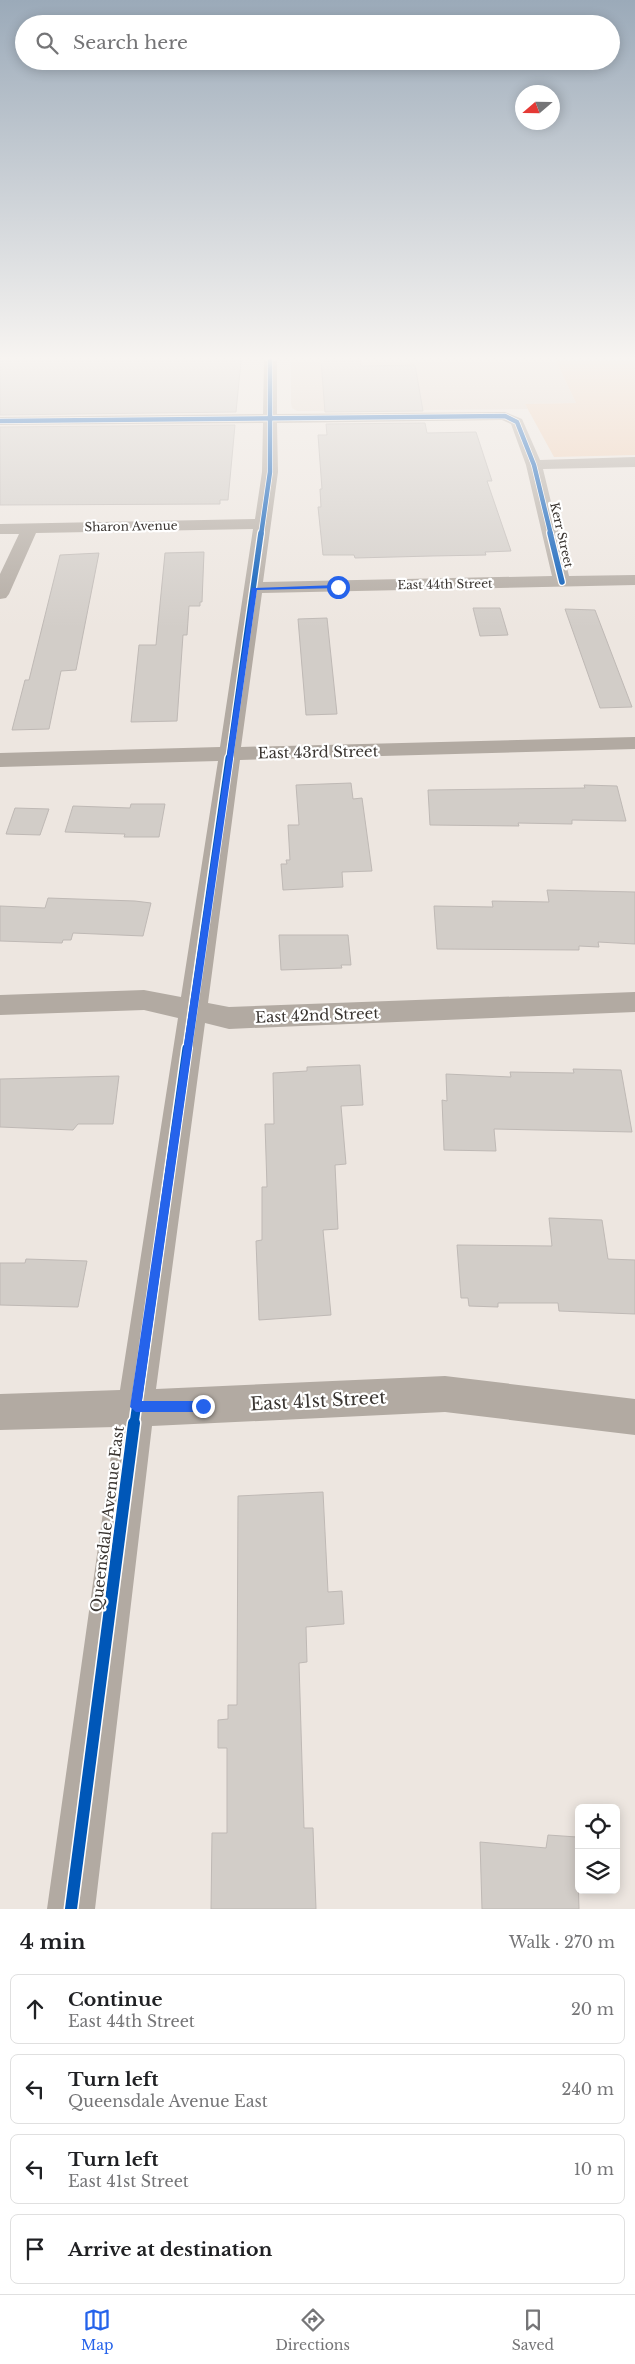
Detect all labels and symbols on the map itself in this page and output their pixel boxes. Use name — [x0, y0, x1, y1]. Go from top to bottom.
north arrow — [515, 85, 560, 130]
street label: Kerr Street — [547, 501, 577, 570]
street label: Sharon Avenue — [84, 518, 178, 534]
route start — [327, 576, 350, 599]
street label: East 44th Street — [397, 576, 493, 592]
street label: East 43rd Street — [258, 741, 379, 763]
street label: East 42nd Street — [255, 1003, 380, 1027]
street label: East 41st Street — [250, 1386, 387, 1416]
route end — [192, 1395, 215, 1418]
street label: Queensdale Avenue East — [86, 1425, 128, 1613]

